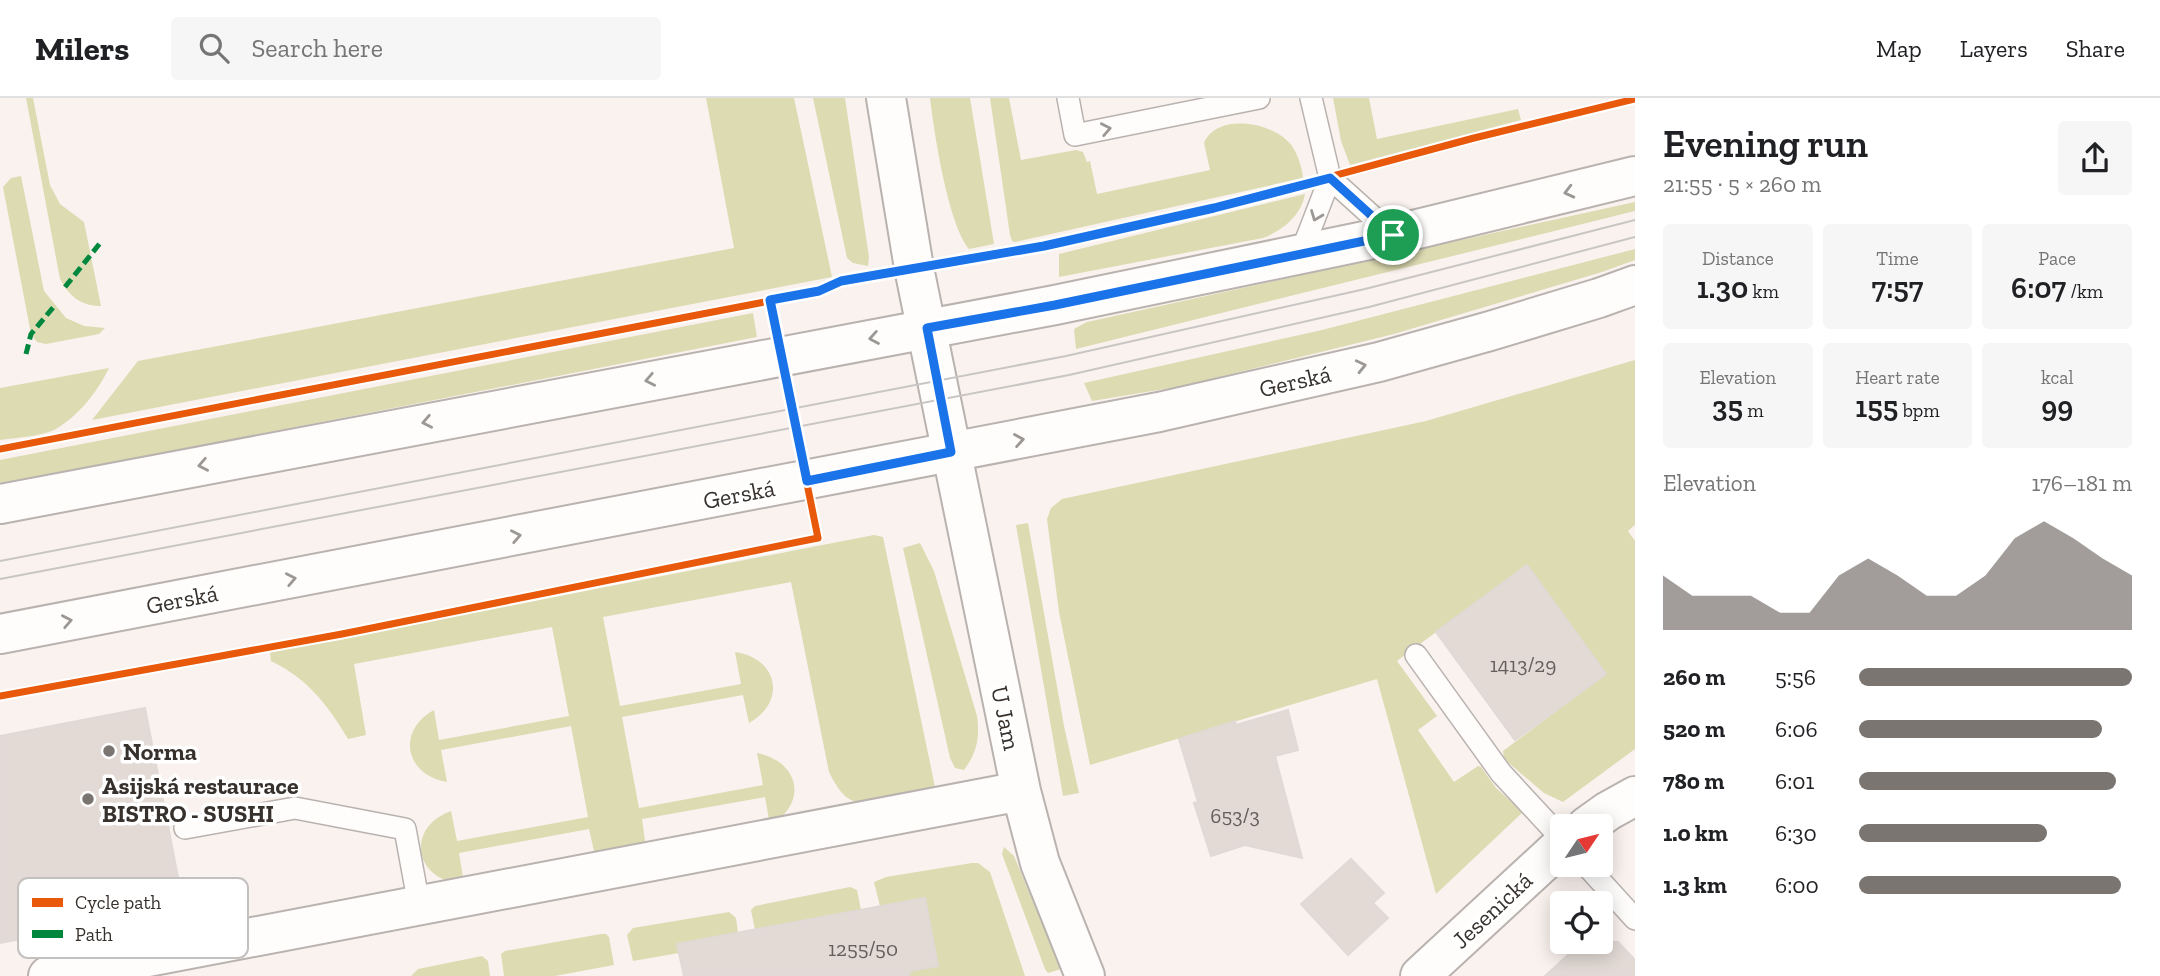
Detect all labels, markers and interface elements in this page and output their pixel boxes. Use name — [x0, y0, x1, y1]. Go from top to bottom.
search box — [171, 17, 661, 80]
text: Milers — [35, 29, 129, 68]
icon: search — [195, 29, 233, 67]
text: Search here — [251, 32, 383, 64]
text: Map — [1876, 34, 1922, 63]
text: Layers — [1960, 34, 2028, 63]
text: Share — [2066, 34, 2125, 63]
text: Evening run — [1663, 121, 1868, 167]
button: share — [2058, 121, 2132, 195]
one-way arrow — [1100, 122, 1112, 137]
text: 21:55 · 5 × 260 m — [1663, 170, 1821, 198]
one-way arrow — [1563, 184, 1575, 198]
pin — [1363, 205, 1423, 265]
one-way arrow — [1310, 209, 1324, 221]
icon: arrive — [1374, 216, 1412, 254]
text: Distance — [1702, 247, 1774, 270]
text: Time — [1876, 247, 1919, 270]
text: Pace — [2038, 247, 2076, 270]
text: 1.30 — [1697, 270, 1748, 306]
text: 7:57 — [1872, 270, 1923, 306]
text: 6:07 — [2011, 270, 2066, 306]
text: km — [1748, 280, 1779, 303]
text: /km — [2066, 280, 2103, 303]
one-way arrow — [868, 330, 880, 345]
street label: Gerská — [1256, 359, 1334, 403]
one-way arrow — [1355, 360, 1367, 374]
text: Elevation — [1699, 366, 1776, 389]
text: Heart rate — [1855, 366, 1940, 389]
text: kcal — [2041, 366, 2073, 389]
one-way arrow — [644, 372, 656, 387]
text: 35 — [1712, 389, 1743, 425]
text: 155 — [1855, 389, 1898, 425]
text: 99 — [2041, 389, 2073, 425]
text: m — [1743, 399, 1764, 422]
text: bpm — [1898, 399, 1940, 422]
one-way arrow — [421, 414, 433, 429]
one-way arrow — [1013, 433, 1025, 448]
one-way arrow — [197, 457, 209, 472]
text: Elevation — [1663, 469, 1756, 497]
text: 176–181 m — [2031, 469, 2132, 497]
street label: Gerská — [701, 473, 778, 515]
one-way arrow — [510, 529, 522, 544]
one-way arrow — [285, 572, 297, 587]
street label: Gerská — [144, 578, 221, 620]
one-way arrow — [61, 615, 73, 630]
house number: 1413/29 — [1490, 652, 1556, 677]
text: 260 m — [1663, 663, 1725, 691]
text: 5:56 — [1775, 663, 1816, 691]
street label: U Jam — [985, 683, 1027, 753]
text: 520 m — [1663, 715, 1725, 743]
text: 6:06 — [1775, 715, 1818, 743]
place label: Norma — [123, 737, 197, 766]
marker: Norma — [101, 743, 117, 759]
text: 780 m — [1663, 767, 1724, 795]
text: 6:01 — [1775, 767, 1814, 795]
place label: Asijská restaurace BISTRO - SUSHI — [102, 771, 299, 828]
marker: Asijská restaurace BISTRO - SUSHI — [80, 791, 96, 807]
house number: 653/3 — [1210, 803, 1260, 828]
north arrow — [1550, 814, 1614, 877]
map controls — [1550, 814, 1613, 954]
text: 1.0 km — [1663, 819, 1728, 847]
text: 6:30 — [1775, 819, 1817, 847]
street label: Jesenická — [1446, 865, 1538, 954]
text: 1.3 km — [1663, 871, 1727, 899]
text: 6:00 — [1775, 871, 1819, 899]
legend — [18, 878, 248, 958]
text: Cycle path — [75, 891, 161, 914]
button: locate — [1550, 891, 1613, 954]
text: Path — [75, 923, 113, 946]
house number: 1255/50 — [828, 936, 898, 961]

